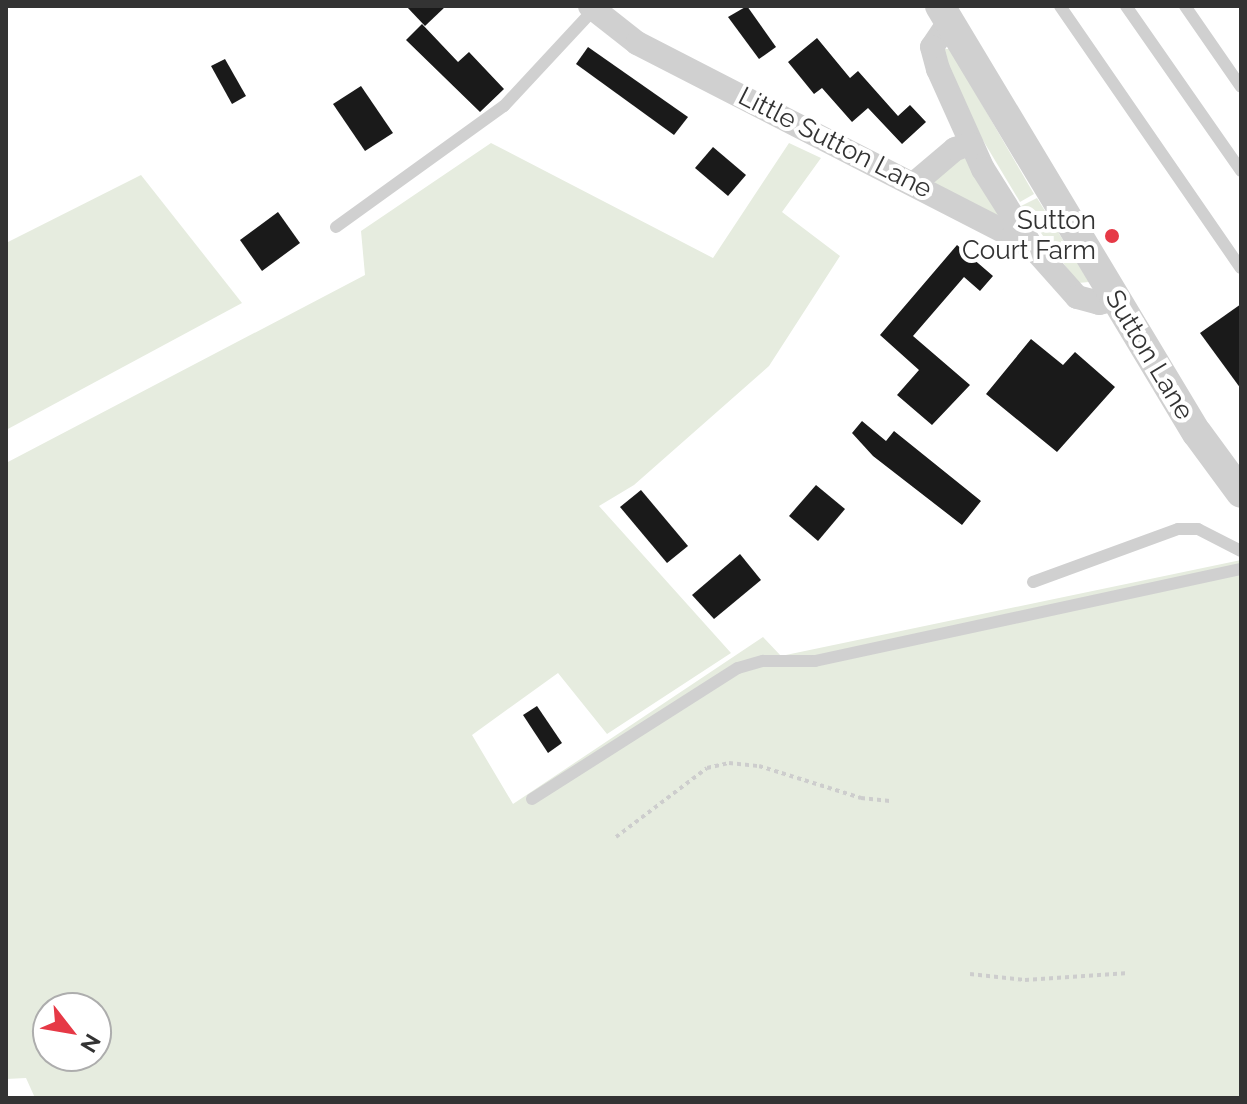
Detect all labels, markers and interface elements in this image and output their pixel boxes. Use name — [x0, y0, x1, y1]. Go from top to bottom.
street label: Little Sutton Lane — [733, 81, 937, 205]
place label: Sutton Court Farm — [962, 205, 1096, 266]
marker: Sutton Court Farm — [1103, 227, 1121, 245]
street label: Sutton Lane — [1098, 285, 1200, 425]
north arrow — [32, 992, 112, 1072]
text: N — [75, 1029, 106, 1057]

